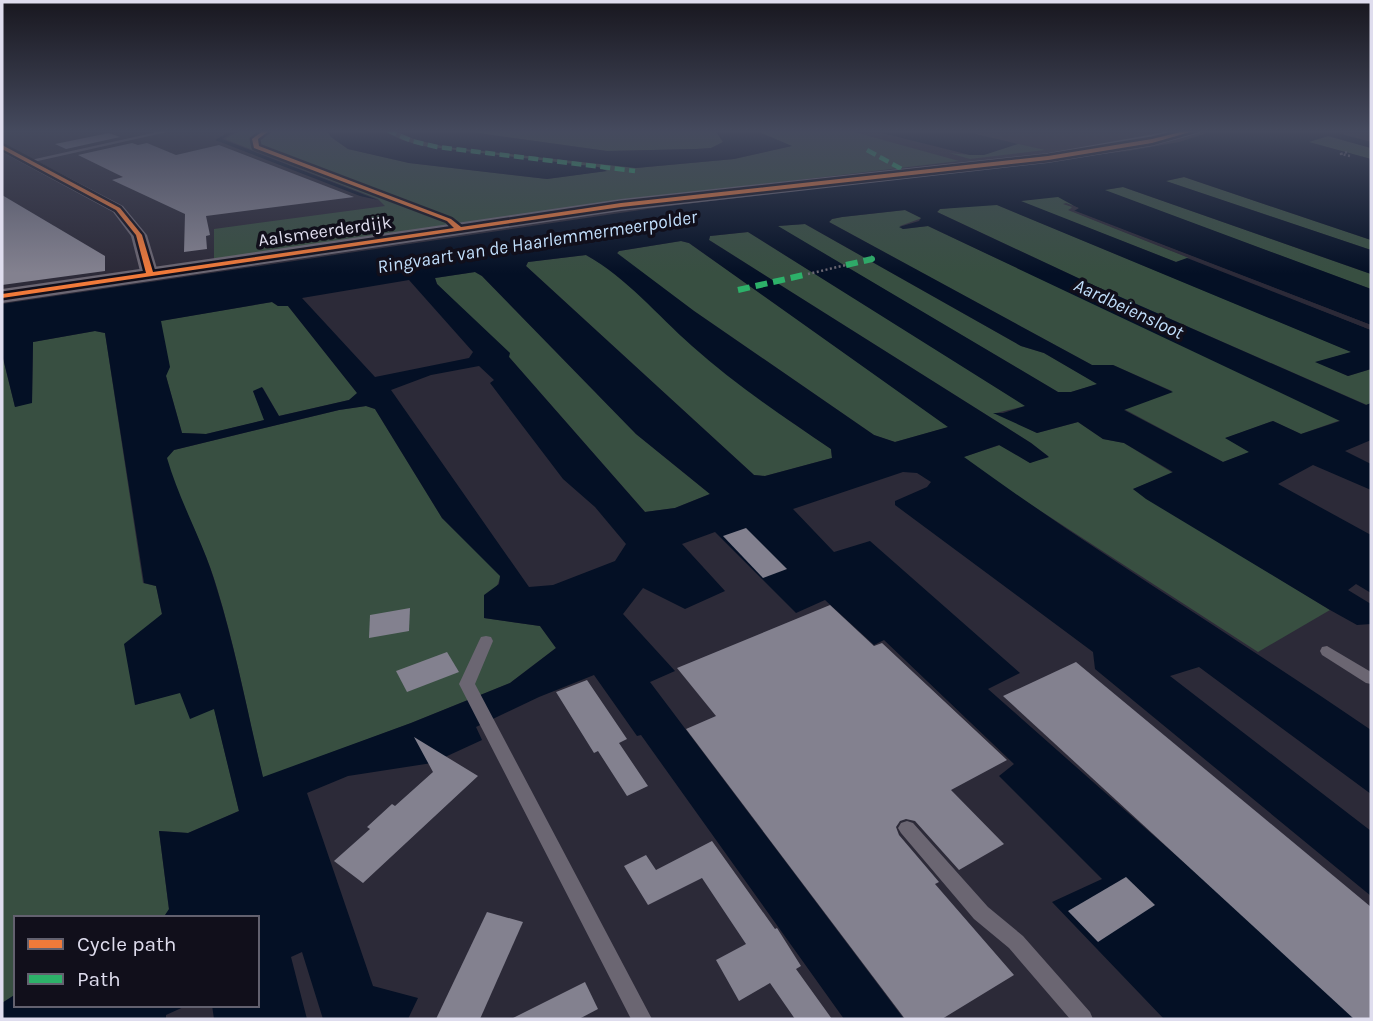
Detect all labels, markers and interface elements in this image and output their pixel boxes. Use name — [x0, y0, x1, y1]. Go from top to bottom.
water label: Ringvaart van de Haarlemmermeerpolder — [376, 206, 700, 278]
street label: Aalsmeerderdijk — [257, 211, 393, 251]
water label: Aardbeiensloot — [1070, 274, 1187, 344]
legend — [14, 916, 259, 1007]
text: Cycle path — [77, 932, 177, 956]
text: Path — [77, 967, 121, 991]

